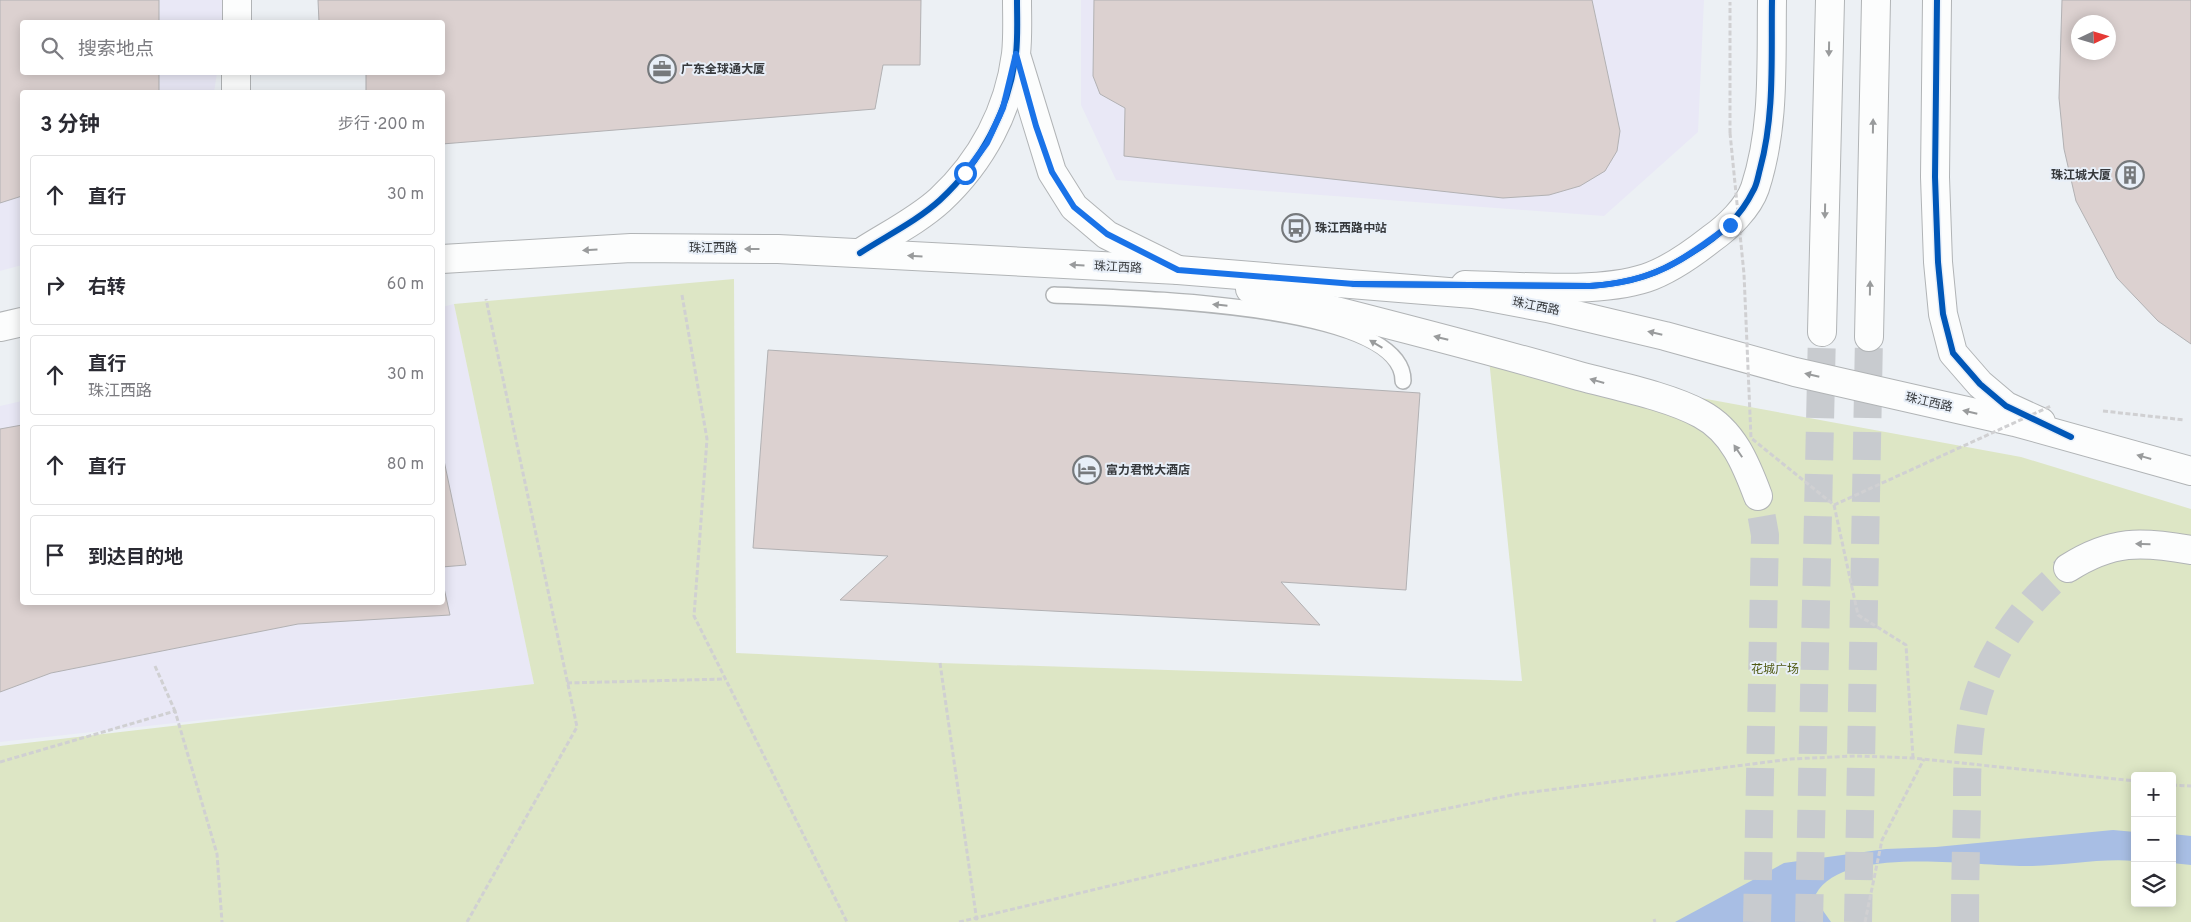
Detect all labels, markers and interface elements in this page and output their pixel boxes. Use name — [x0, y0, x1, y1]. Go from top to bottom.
north arrow — [2071, 15, 2116, 60]
search box — [20, 20, 445, 75]
icon: search — [38, 34, 66, 62]
text: 搜索地点 — [78, 38, 154, 62]
one-way arrow — [1824, 41, 1832, 57]
office icon: 广东全球通大厦 — [647, 54, 677, 84]
place label: 广东全球通大厦 — [681, 62, 765, 78]
text: 3 分钟 — [40, 112, 100, 139]
text: 步行 · 200 m — [338, 115, 425, 135]
one-way arrow — [1870, 118, 1878, 134]
building icon: 珠江城大厦 — [2115, 160, 2145, 190]
route start — [954, 162, 977, 185]
place label: 珠江城大厦 — [2051, 168, 2111, 184]
icon: ahead — [41, 181, 69, 209]
text: 30 m — [387, 185, 424, 205]
text: 直行 — [88, 186, 126, 210]
one-way arrow — [1820, 203, 1828, 219]
bus stop icon: 珠江西路中站 — [1281, 213, 1311, 243]
route end — [1719, 214, 1742, 237]
place label: 珠江西路中站 — [1315, 221, 1387, 237]
street label: 珠江西路 — [689, 241, 737, 257]
one-way arrow — [744, 244, 760, 252]
one-way arrow — [582, 247, 598, 255]
one-way arrow — [906, 251, 922, 259]
street label: 珠江西路 — [1094, 259, 1142, 277]
one-way arrow — [1069, 260, 1085, 268]
icon: right — [41, 271, 69, 299]
text: 60 m — [387, 275, 424, 295]
text: 右转 — [88, 276, 126, 300]
one-way arrow — [1866, 280, 1874, 296]
street label: 珠江西路 — [1511, 295, 1561, 319]
one-way arrow — [1211, 301, 1227, 309]
one-way arrow — [1647, 329, 1662, 337]
one-way arrow — [1433, 334, 1448, 342]
one-way arrow — [1369, 340, 1382, 349]
text: 直行 — [88, 353, 126, 377]
icon: ahead — [41, 361, 69, 389]
text: 30 m — [387, 365, 424, 385]
one-way arrow — [1804, 371, 1819, 379]
one-way arrow — [1590, 377, 1605, 385]
text: 珠江西路 — [88, 382, 152, 402]
street label: 珠江西路 — [1904, 390, 1954, 416]
one-way arrow — [1963, 408, 1978, 416]
one-way arrow — [1733, 445, 1743, 458]
icon: ahead — [41, 451, 69, 479]
one-way arrow — [2137, 453, 2152, 461]
text: 80 m — [387, 455, 424, 475]
hotel icon: 富力君悦大酒店 — [1072, 455, 1102, 485]
text: 直行 — [88, 456, 126, 480]
place label: 富力君悦大酒店 — [1106, 463, 1190, 479]
one-way arrow — [2134, 540, 2150, 548]
icon: arrive — [41, 541, 69, 569]
text: 到达目的地 — [88, 546, 183, 570]
park label: 花城广场 — [1751, 662, 1799, 678]
map controls — [2131, 772, 2176, 907]
button: + — [2131, 772, 2176, 817]
button: − — [2131, 817, 2176, 862]
button: layers — [2131, 862, 2176, 907]

